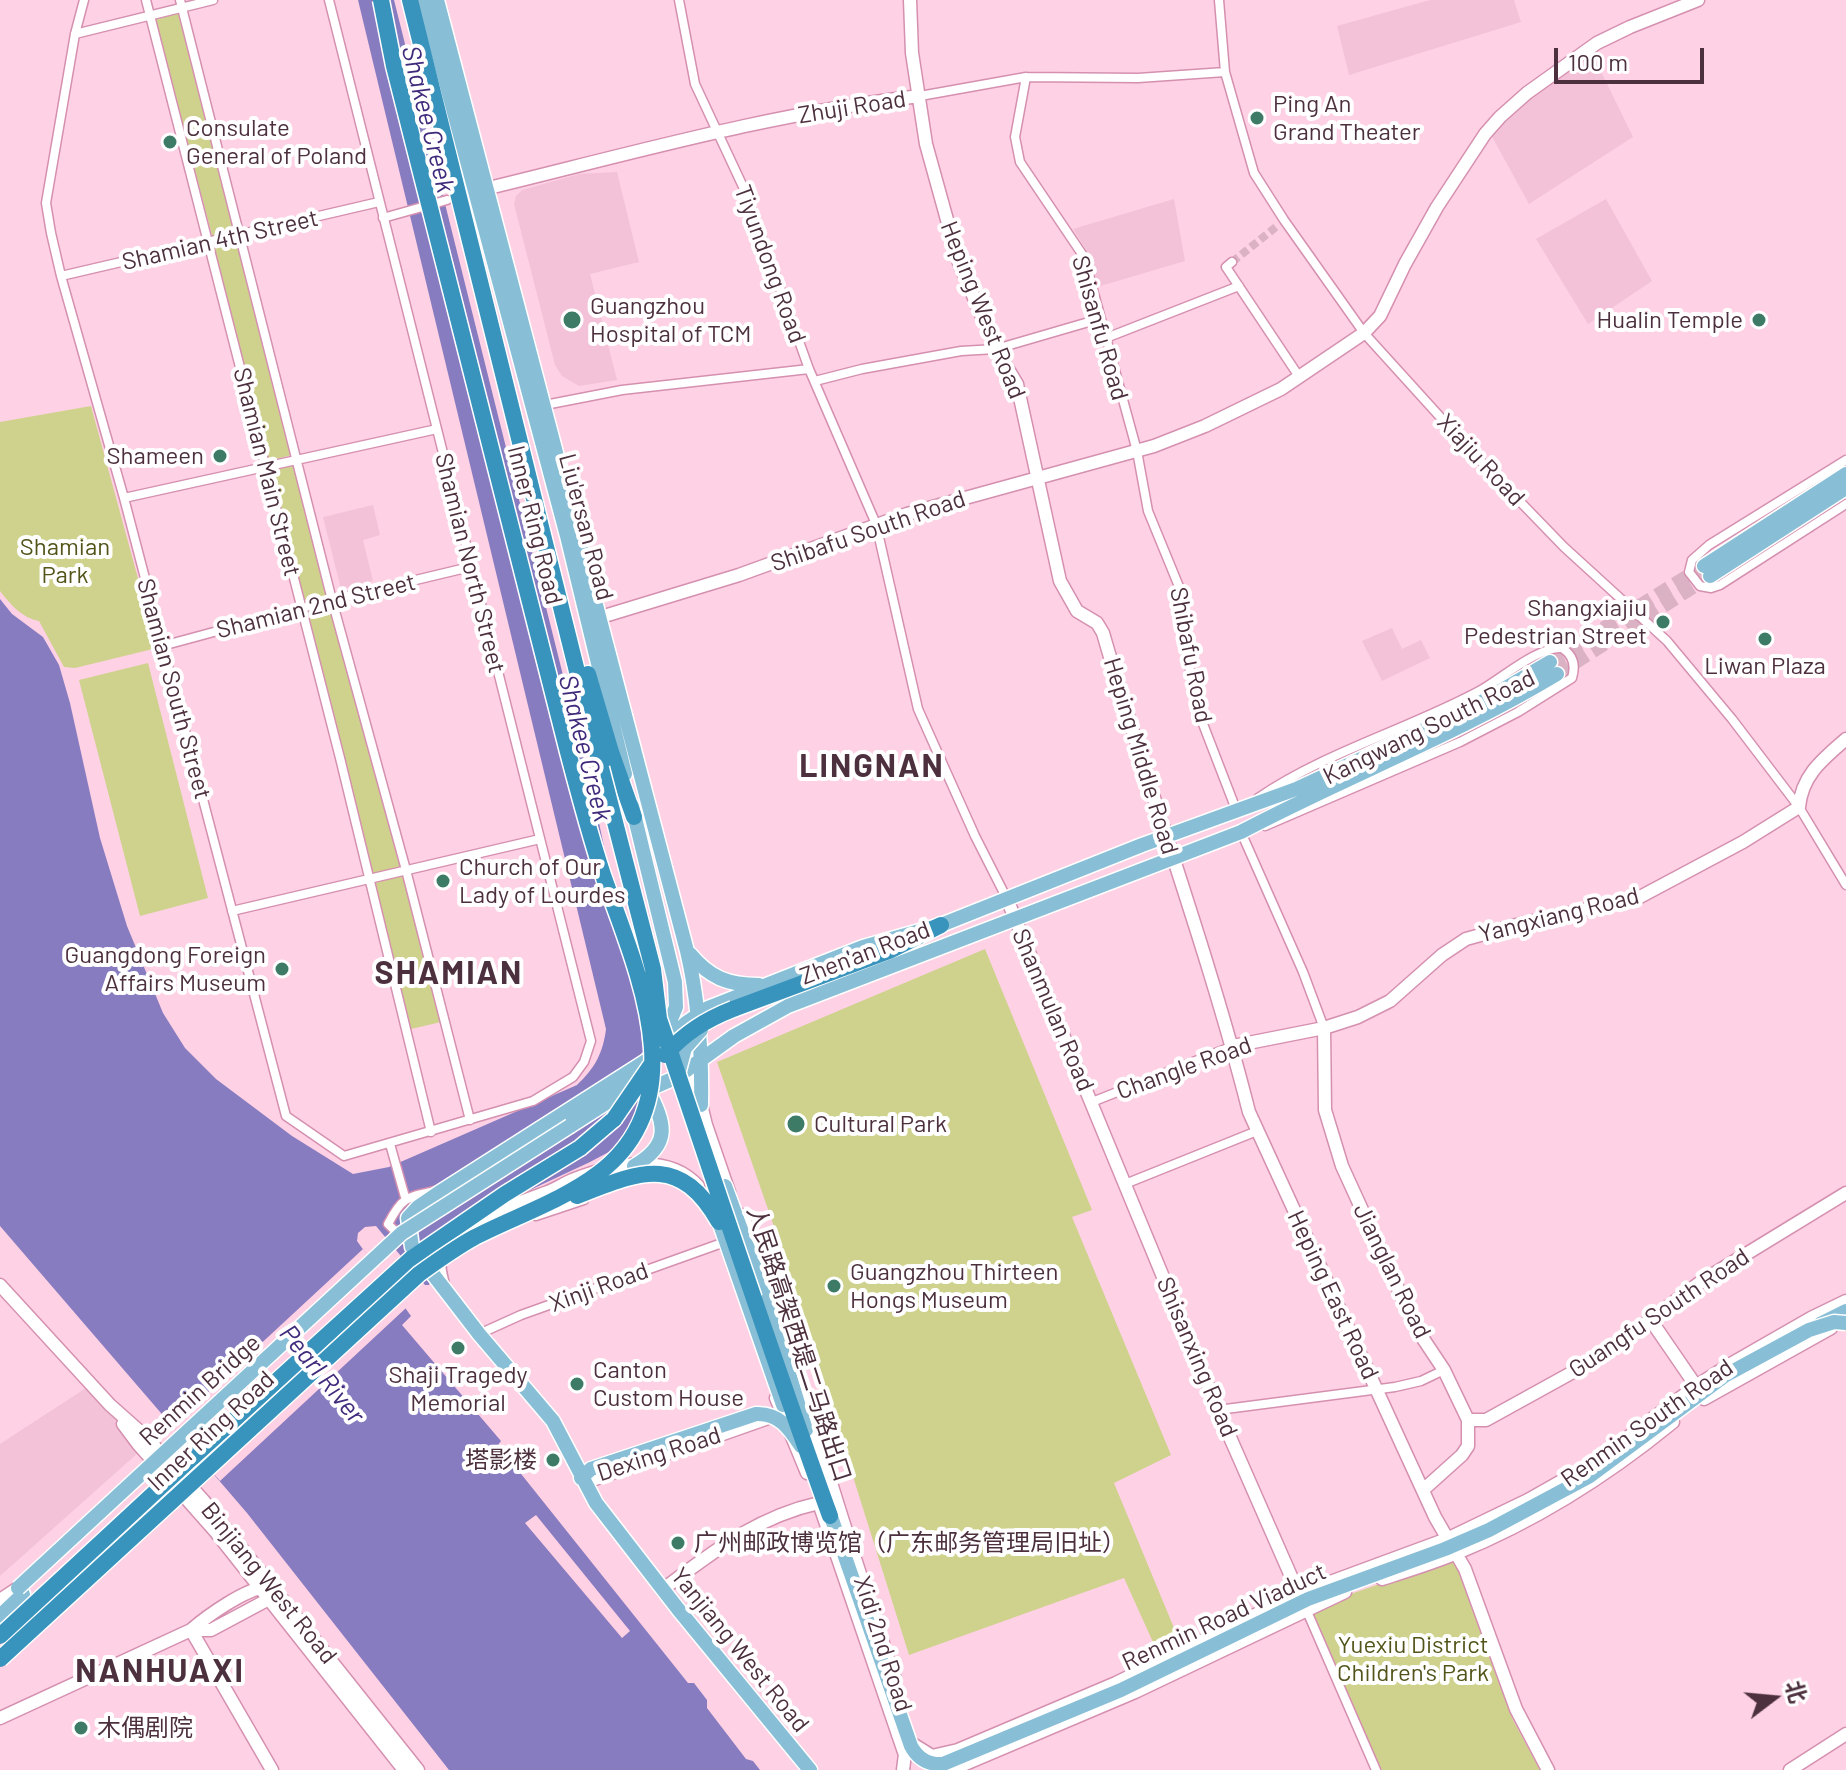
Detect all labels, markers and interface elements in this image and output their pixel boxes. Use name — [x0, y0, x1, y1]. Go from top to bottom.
scale bar — [1558, 32, 1708, 82]
water label: Shakee Creek — [395, 42, 461, 196]
text: 100 m — [1568, 47, 1628, 76]
street label: Zhuji Road — [796, 84, 908, 130]
place label: Ping An Grand Theater — [1273, 90, 1421, 146]
marker: Ping An Grand Theater — [1248, 109, 1266, 127]
place label: Consulate General of Poland — [186, 114, 367, 170]
marker: Consulate General of Poland — [161, 133, 179, 151]
street label: Tiyundong Road — [728, 181, 812, 347]
street label: Shamian 4th Street — [119, 203, 321, 277]
street label: Heping West Road — [934, 217, 1032, 403]
street label: Shisanfu Road — [1066, 252, 1134, 404]
place label: Guangzhou Hospital of TCM — [590, 292, 752, 348]
place label: Hualin Temple — [1597, 306, 1743, 334]
marker: Guangzhou Hospital of TCM — [561, 309, 583, 331]
marker: Hualin Temple — [1750, 311, 1768, 329]
street label: Shamian Main Street — [227, 365, 307, 579]
street label: Xiajiu Road — [1431, 408, 1531, 512]
place label: Shameen — [107, 442, 204, 470]
street label: Inner Ring Road — [501, 443, 569, 607]
marker: Shameen — [211, 447, 229, 465]
street label: Shamian North Street — [429, 450, 511, 676]
street label: Liu'ersan Road — [553, 451, 619, 603]
street label: Shibafu South Road — [767, 484, 969, 578]
park label: Shamian Park — [20, 533, 110, 589]
street label: Shamian 2nd Street — [213, 567, 419, 645]
street label: Shamian South Street — [131, 576, 217, 802]
street label: Shibafu Road — [1164, 585, 1218, 725]
place label: Shangxiajiu Pedestrian Street — [1464, 594, 1647, 650]
marker: Shangxiajiu Pedestrian Street — [1654, 613, 1672, 631]
marker: Liwan Plaza — [1756, 630, 1774, 648]
place label: Liwan Plaza — [1704, 652, 1826, 680]
street label: Heping Middle Road — [1097, 654, 1185, 858]
street label: Kangwang South Road — [1318, 663, 1540, 791]
water label: Shakee Creek — [552, 671, 618, 825]
district label: LINGNAN — [799, 747, 945, 785]
place label: Church of Our Lady of Lourdes — [459, 853, 626, 909]
marker: Church of Our Lady of Lourdes — [434, 872, 452, 890]
street label: Yangxiang Road — [1476, 881, 1642, 949]
street label: Zhen'an Road — [796, 915, 934, 991]
street label: Shanmulan Road — [1006, 925, 1100, 1095]
place label: Guangdong Foreign Affairs Museum — [65, 941, 266, 997]
district label: SHAMIAN — [375, 954, 523, 992]
marker: Guangdong Foreign Affairs Museum — [273, 960, 291, 978]
street label: Changle Road — [1112, 1030, 1256, 1106]
place label: Cultural Park — [814, 1110, 947, 1138]
marker: Cultural Park — [785, 1113, 807, 1135]
street label: Jianglan Road — [1347, 1199, 1437, 1343]
street label: 人民路高架西堤二马路出口 — [741, 1203, 857, 1485]
street label: Heping East Road — [1281, 1206, 1385, 1384]
street label: Guangfu South Road — [1563, 1242, 1755, 1384]
street label: Xinji Road — [546, 1256, 652, 1318]
place label: Guangzhou Thirteen Hongs Museum — [850, 1258, 1058, 1314]
street label: Shisanxing Road — [1150, 1273, 1244, 1441]
marker: Guangzhou Thirteen Hongs Museum — [825, 1277, 843, 1295]
water label: Pearl River — [273, 1318, 371, 1430]
street label: Renmin Bridge — [134, 1328, 266, 1452]
marker: Shaji Tragedy Memorial — [449, 1339, 467, 1357]
street label: Renmin South Road — [1555, 1353, 1739, 1493]
place label: Canton Custom House — [593, 1356, 744, 1412]
place label: Shaji Tragedy Memorial — [388, 1361, 528, 1417]
street label: Inner Ring Road — [142, 1365, 280, 1497]
marker: Canton Custom House — [568, 1375, 586, 1393]
street label: Dexing Road — [593, 1420, 725, 1488]
place label: 塔影楼 — [465, 1446, 537, 1474]
marker: 塔影楼 — [544, 1451, 562, 1469]
street label: Binjiang West Road — [195, 1496, 343, 1670]
place label: 广州邮政博览馆（广东邮务管理局旧址） — [694, 1529, 1126, 1557]
marker: 广州邮政博览馆（广东邮务管理局旧址） — [669, 1534, 687, 1552]
street label: Renmin Road Viaduct — [1117, 1557, 1331, 1677]
street label: Yanjiang West Road — [665, 1562, 815, 1738]
street label: Xidi 2nd Road — [848, 1573, 918, 1715]
park label: Yuexiu District Children's Park — [1337, 1631, 1489, 1687]
district label: NANHUAXI — [75, 1652, 245, 1690]
north arrow — [1734, 1658, 1814, 1738]
text: 北 — [1782, 1677, 1813, 1706]
place label: 木偶剧院 — [97, 1714, 193, 1742]
marker: 木偶剧院 — [72, 1719, 90, 1737]

